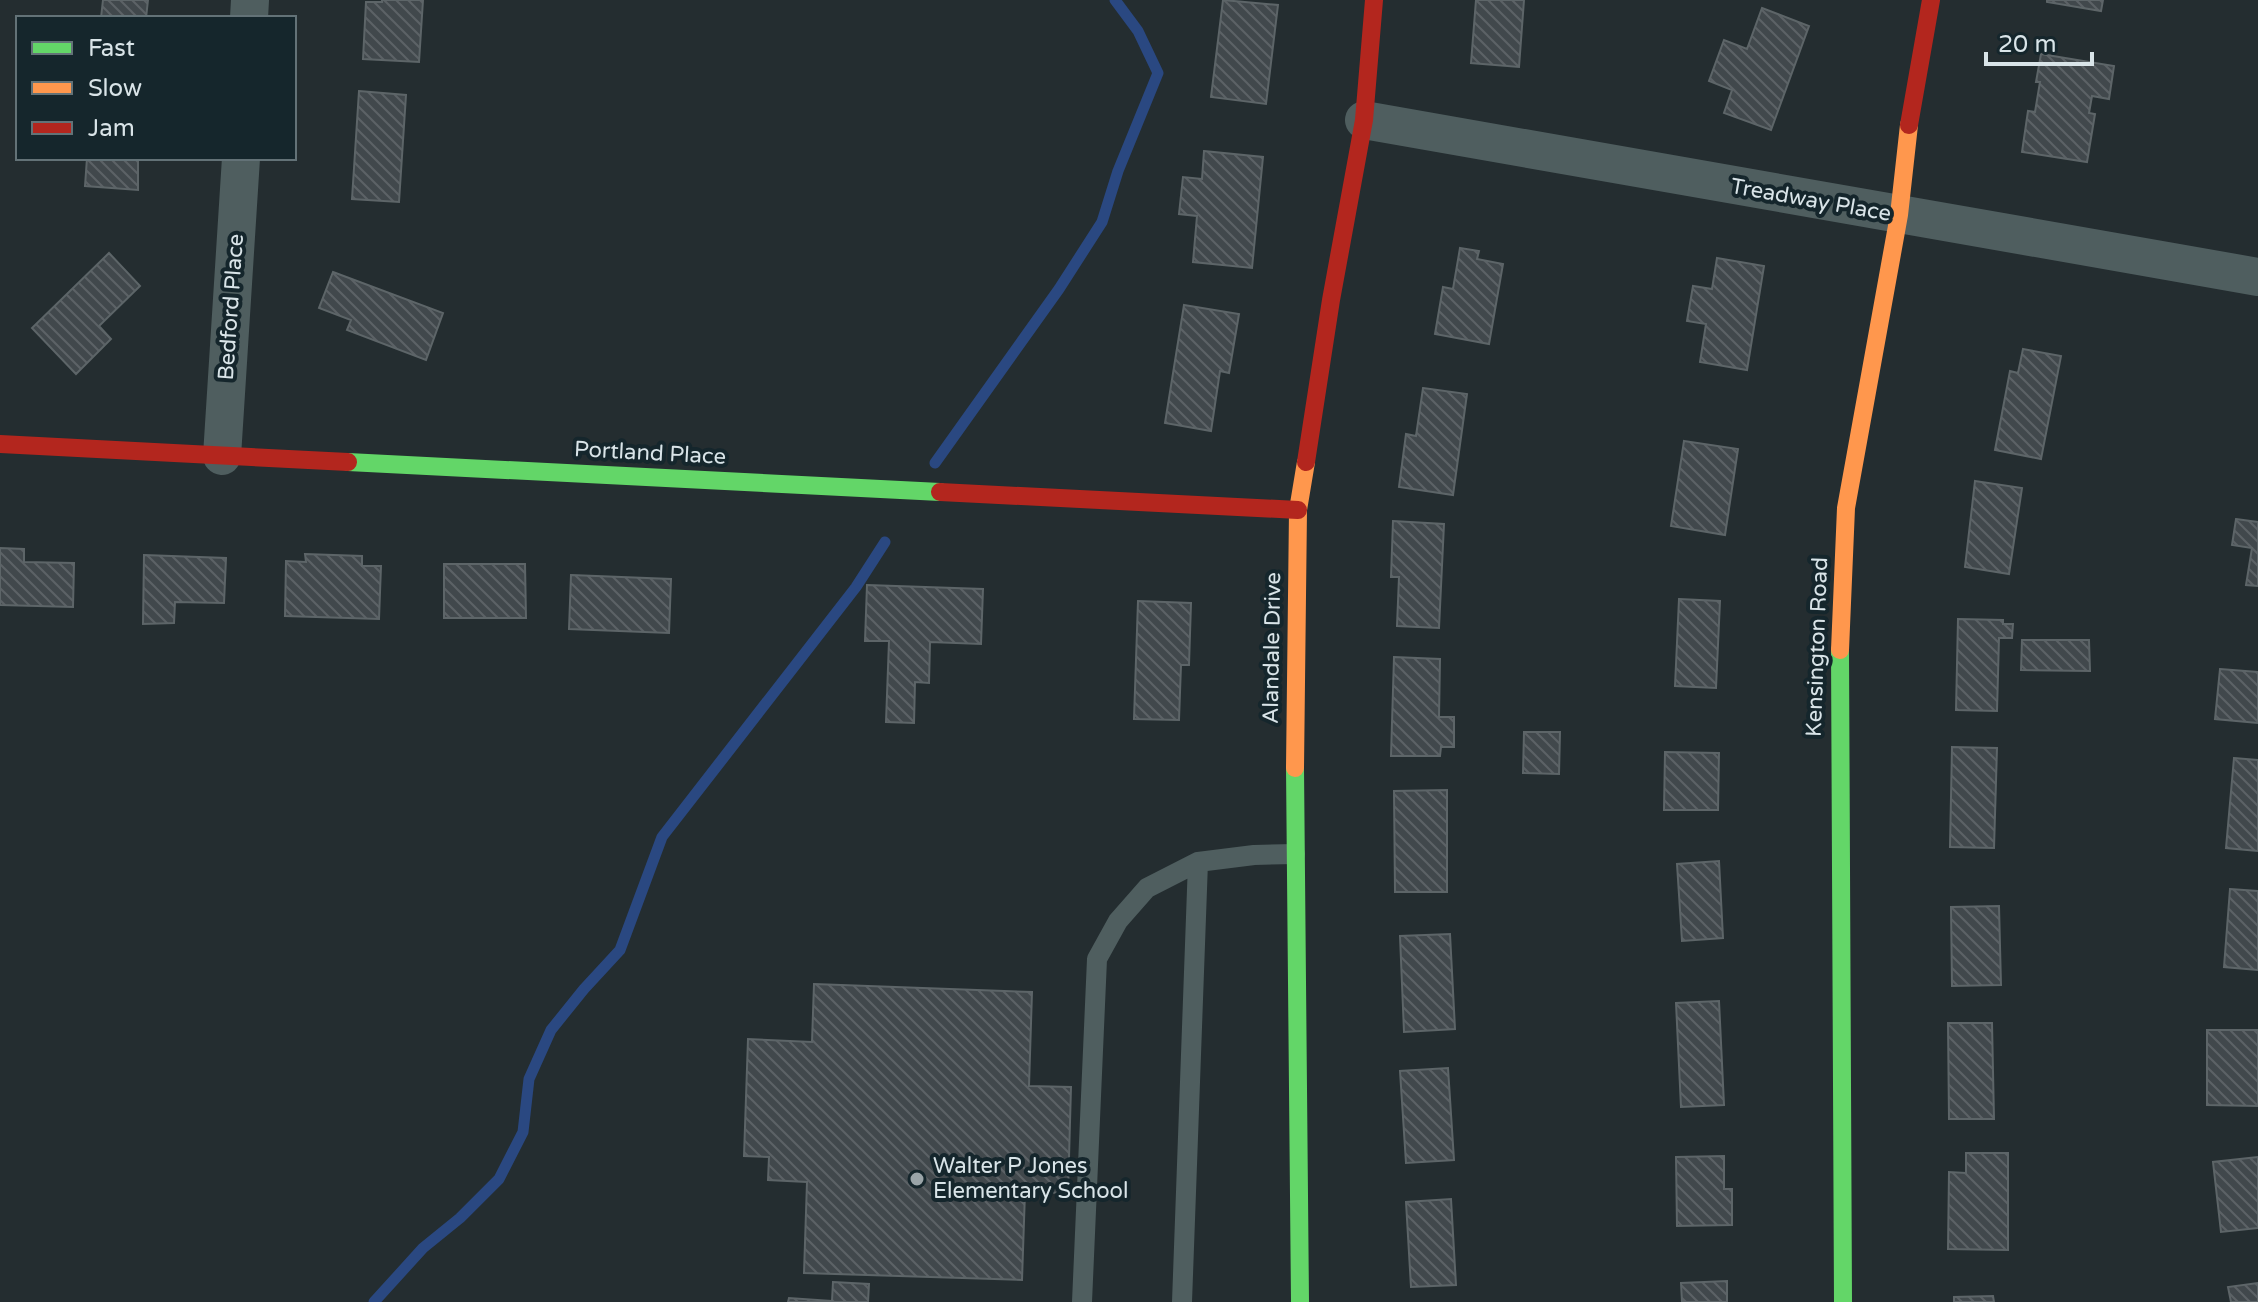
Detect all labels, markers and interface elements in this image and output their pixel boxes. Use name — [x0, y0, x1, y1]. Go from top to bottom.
legend — [16, 16, 296, 160]
scale bar — [1986, 16, 2092, 66]
text: 20 m — [1998, 30, 2056, 59]
text: Fast — [88, 34, 135, 63]
text: Slow — [88, 74, 142, 103]
text: Jam — [88, 114, 135, 143]
street label: Treadway Place — [1729, 173, 1893, 227]
street label: Bedford Place — [213, 233, 249, 381]
street label: Portland Place — [573, 436, 727, 470]
street label: Kensington Road — [1801, 557, 1833, 737]
street label: Alandale Drive — [1258, 572, 1286, 724]
place label: Walter P Jones Elementary School — [933, 1153, 1128, 1204]
marker: Walter P Jones Elementary School — [908, 1170, 926, 1188]

